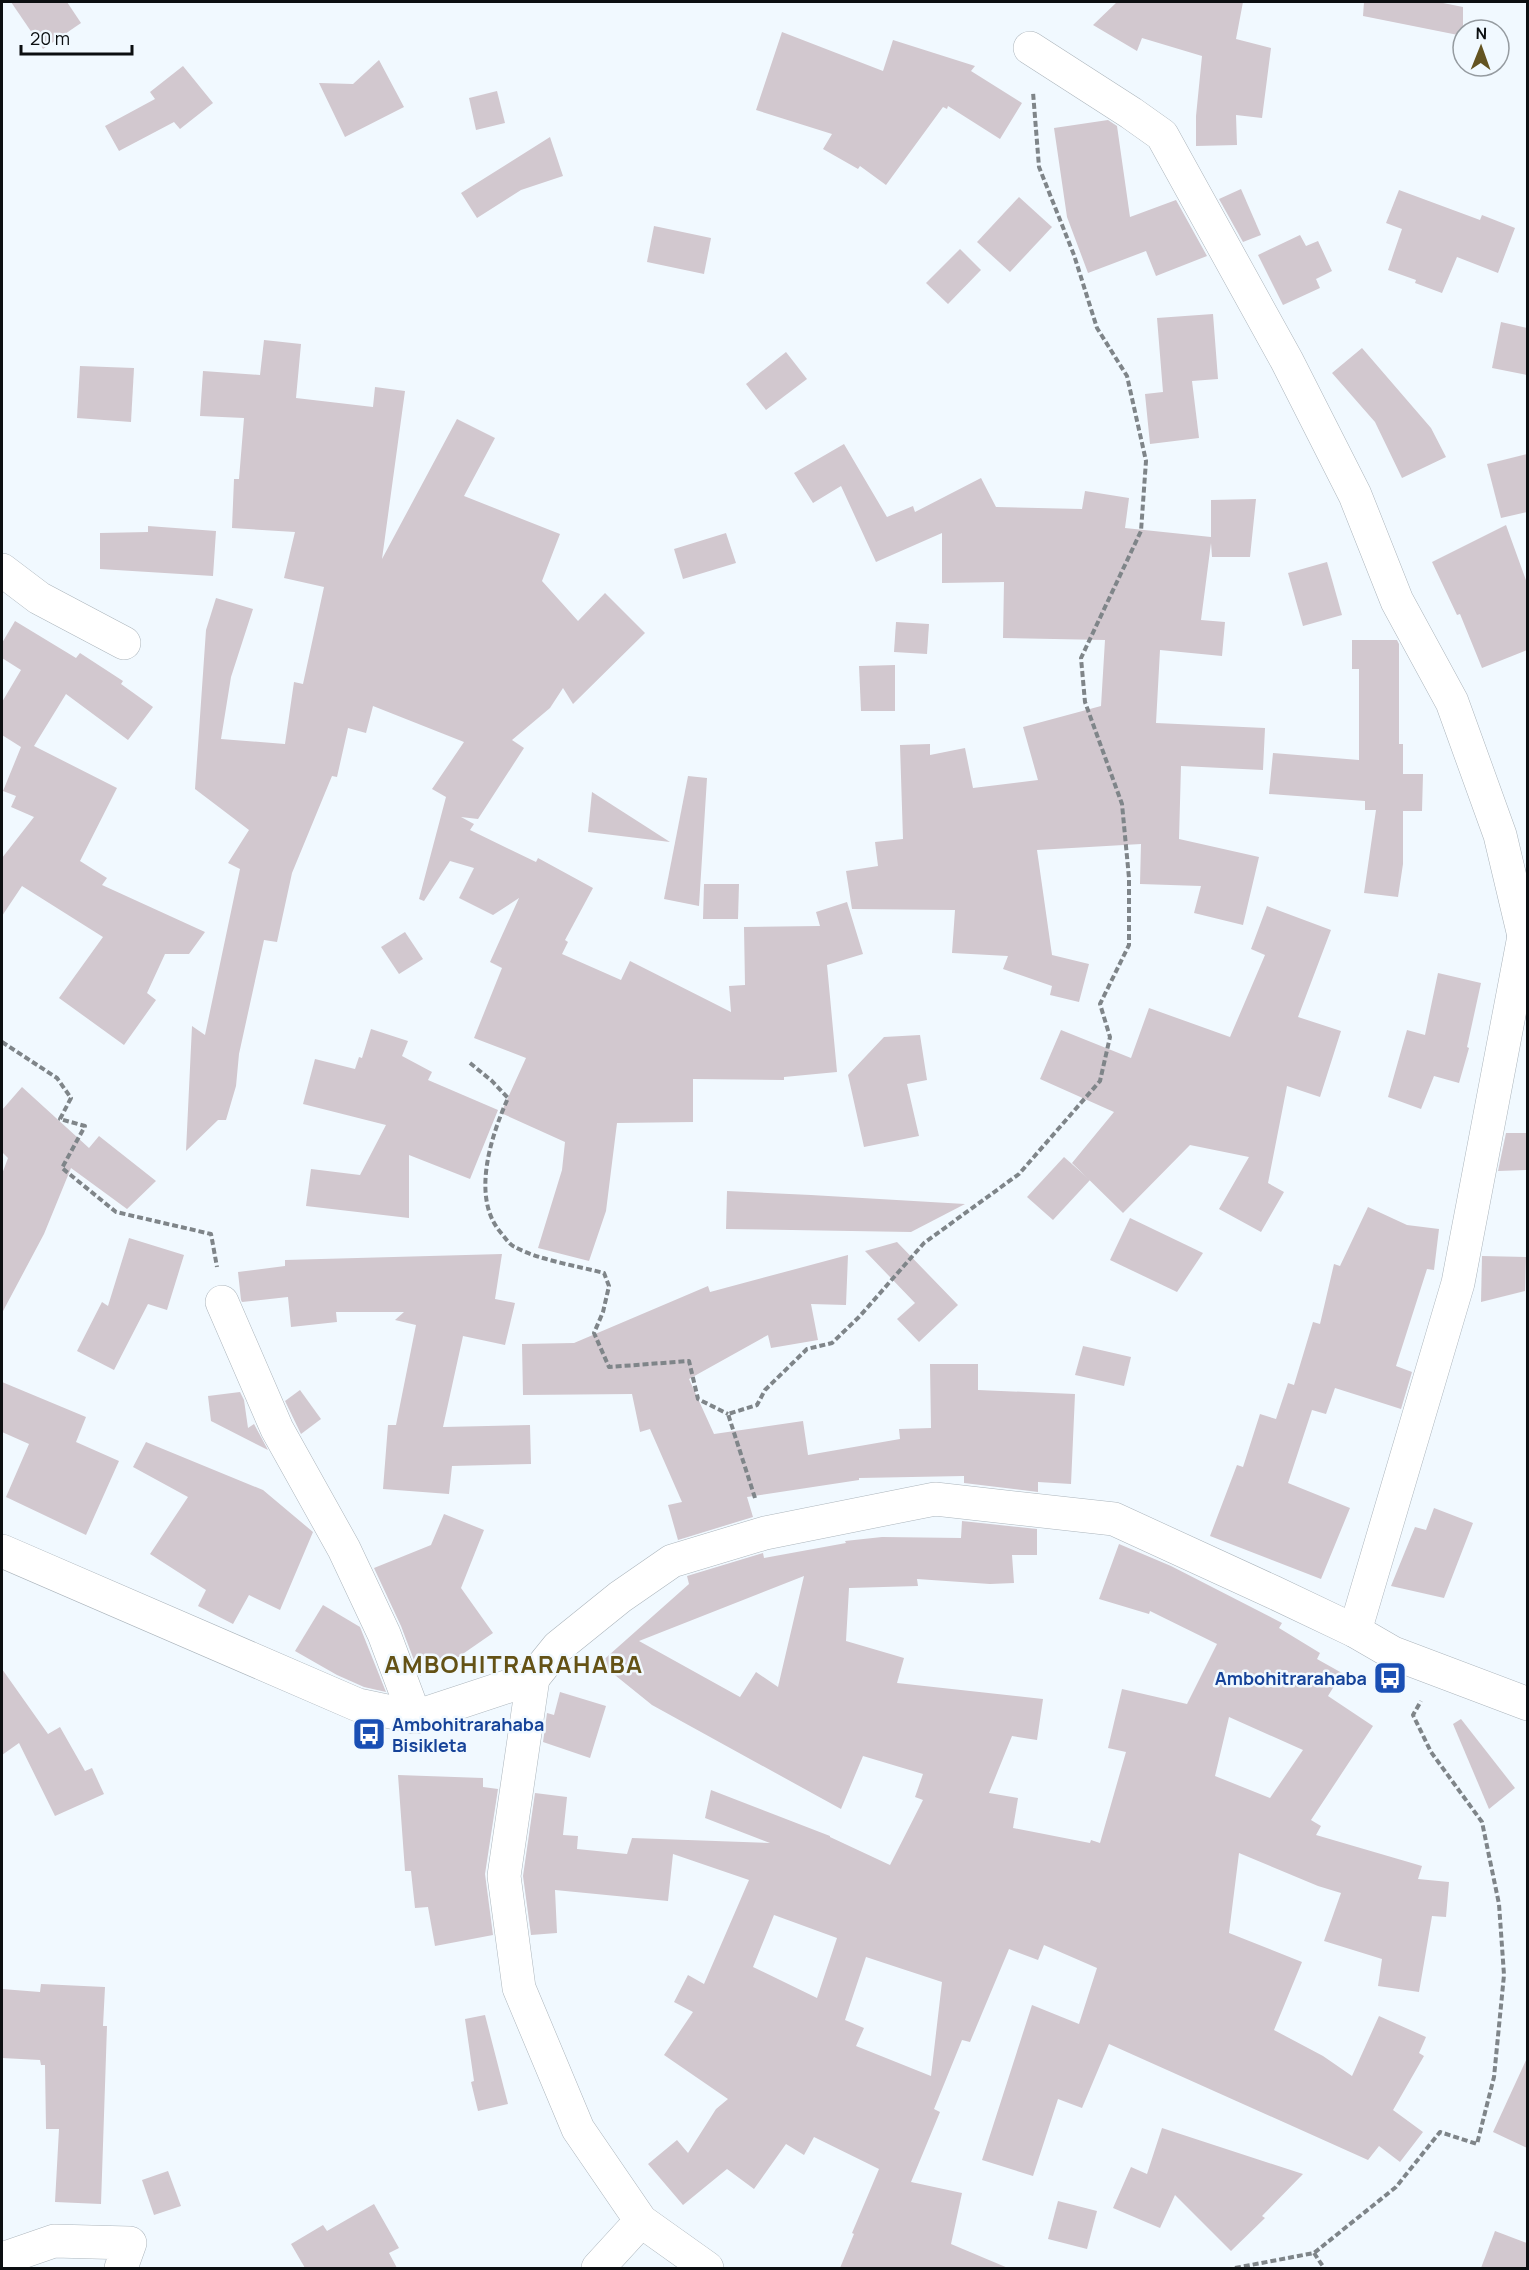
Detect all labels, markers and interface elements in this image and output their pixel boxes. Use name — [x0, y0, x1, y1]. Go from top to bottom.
scale bar — [21, 18, 132, 56]
north arrow — [1451, 18, 1511, 78]
text: N — [1475, 22, 1487, 44]
text: 20 m — [30, 26, 70, 50]
district label: AMBOHITRARAHABA — [384, 1647, 644, 1680]
bus stop icon: Ambohitrarahaba — [1372, 1660, 1408, 1696]
place label: Ambohitrarahaba — [1215, 1666, 1367, 1690]
place label: Ambohitrarahaba Bisikleta — [392, 1712, 544, 1757]
bus stop icon: Ambohitrarahaba Bisikleta — [351, 1716, 387, 1752]

